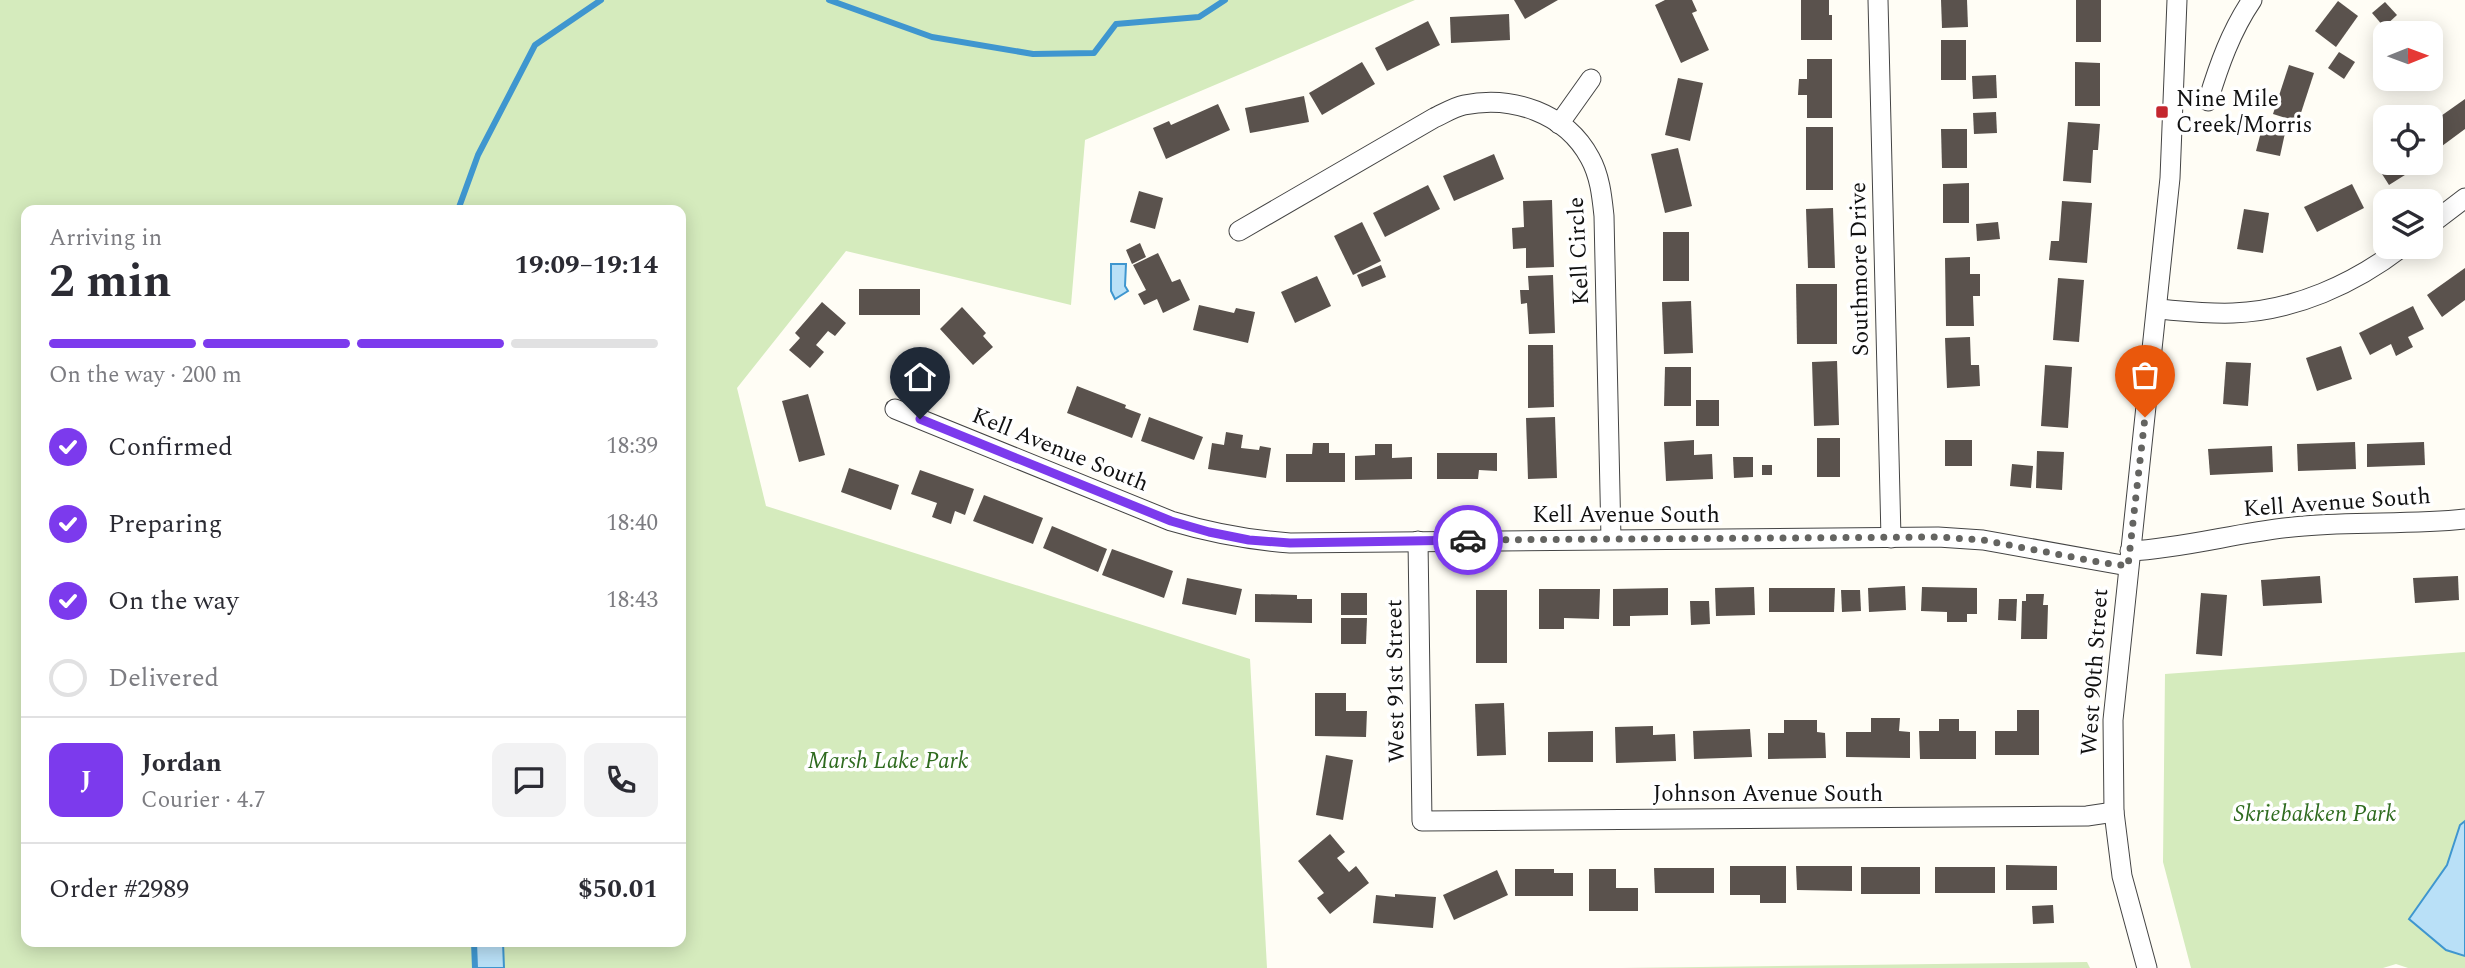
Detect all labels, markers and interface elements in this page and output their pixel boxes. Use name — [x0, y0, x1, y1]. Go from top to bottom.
north arrow — [2373, 21, 2443, 91]
map controls — [2373, 21, 2443, 259]
place label: Nine Mile Creek/Morris — [2176, 82, 2313, 143]
marker: Nine Mile Creek/Morris — [2154, 104, 2170, 120]
button: locate — [2373, 105, 2443, 175]
street label: Southmore Drive — [1841, 182, 1879, 356]
button: layers — [2373, 189, 2443, 259]
street label: Kell Circle — [1559, 196, 1599, 306]
text: Arriving in — [49, 221, 162, 256]
text: 19:09–19:14 — [514, 245, 658, 285]
text: 2 min — [49, 247, 171, 317]
pin — [2115, 345, 2175, 417]
pin — [890, 347, 950, 419]
icon: bag — [2126, 356, 2164, 394]
text: On the way · 200 m — [49, 358, 242, 393]
icon: home — [901, 358, 939, 396]
street label: Kell Avenue South — [966, 399, 1154, 501]
text: Confirmed — [108, 427, 233, 467]
icon: check — [49, 428, 87, 466]
text: 18:39 — [606, 429, 658, 464]
street label: Kell Avenue South — [2242, 479, 2432, 527]
street label: Kell Avenue South — [1532, 498, 1720, 533]
text: Preparing — [108, 504, 222, 544]
icon: check — [49, 505, 87, 543]
courier — [1433, 505, 1503, 575]
text: 18:40 — [606, 506, 658, 541]
icon: car — [1449, 521, 1487, 559]
text: On the way — [108, 581, 239, 621]
icon: check — [49, 582, 87, 620]
text: 18:43 — [606, 583, 658, 618]
street label: West 90th Street — [2072, 587, 2118, 757]
street label: West 91st Street — [1377, 599, 1415, 763]
text: Delivered — [108, 658, 219, 698]
text: Jordan — [141, 743, 222, 783]
button: chat — [492, 743, 566, 817]
button: phone — [584, 743, 658, 817]
park label: Marsh Lake Park — [808, 744, 969, 779]
text: J — [80, 760, 92, 800]
street label: Johnson Avenue South — [1653, 777, 1883, 812]
text: Courier · 4.7 — [141, 783, 266, 818]
park label: Skriebakken Park — [2234, 797, 2397, 832]
text: Order #2989 — [49, 869, 189, 909]
text: $50.01 — [578, 869, 658, 909]

